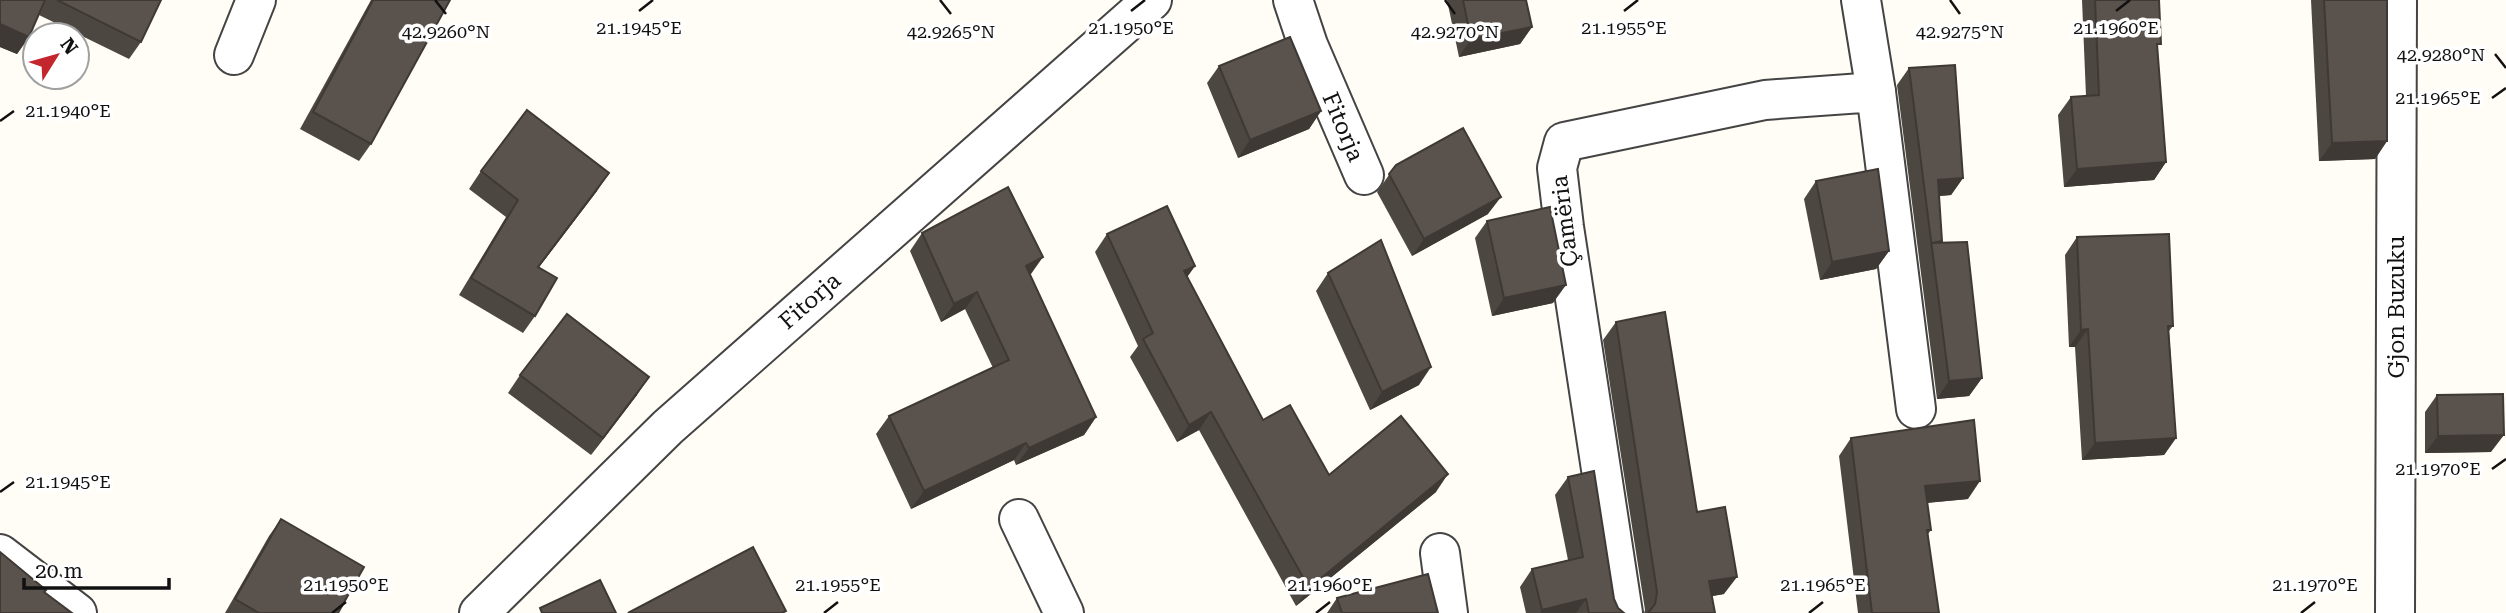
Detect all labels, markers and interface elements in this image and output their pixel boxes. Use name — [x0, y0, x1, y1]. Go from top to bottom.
text: 21.1945°E — [596, 17, 682, 38]
text: 21.1950°E — [1088, 17, 1174, 38]
text: 21.1955°E — [1581, 17, 1667, 38]
text: 21.1960°E — [2073, 17, 2159, 38]
north arrow — [21, 21, 91, 91]
text: 42.9260°N — [402, 21, 490, 42]
text: 42.9265°N — [907, 21, 995, 42]
text: 42.9270°N — [1411, 21, 1499, 42]
text: 42.9275°N — [1916, 21, 2004, 42]
text: N — [56, 33, 83, 59]
text: 42.9280°N — [2397, 44, 2485, 65]
text: 21.1965°E — [2395, 87, 2481, 108]
street label: Fitorja — [1316, 88, 1370, 166]
text: 21.1940°E — [25, 100, 111, 121]
street label: Çamëria — [1546, 173, 1584, 268]
street label: Gjon Buzuku — [2383, 236, 2410, 378]
street label: Fitorja — [774, 267, 847, 335]
text: 21.1970°E — [2395, 458, 2481, 479]
text: 21.1945°E — [25, 471, 111, 492]
scale bar — [24, 546, 170, 590]
text: 20 m — [35, 559, 83, 583]
text: 21.1950°E — [303, 574, 389, 595]
text: 21.1955°E — [795, 574, 881, 595]
text: 21.1960°E — [1287, 574, 1373, 595]
text: 21.1965°E — [1780, 574, 1866, 595]
text: 21.1970°E — [2272, 574, 2358, 595]

